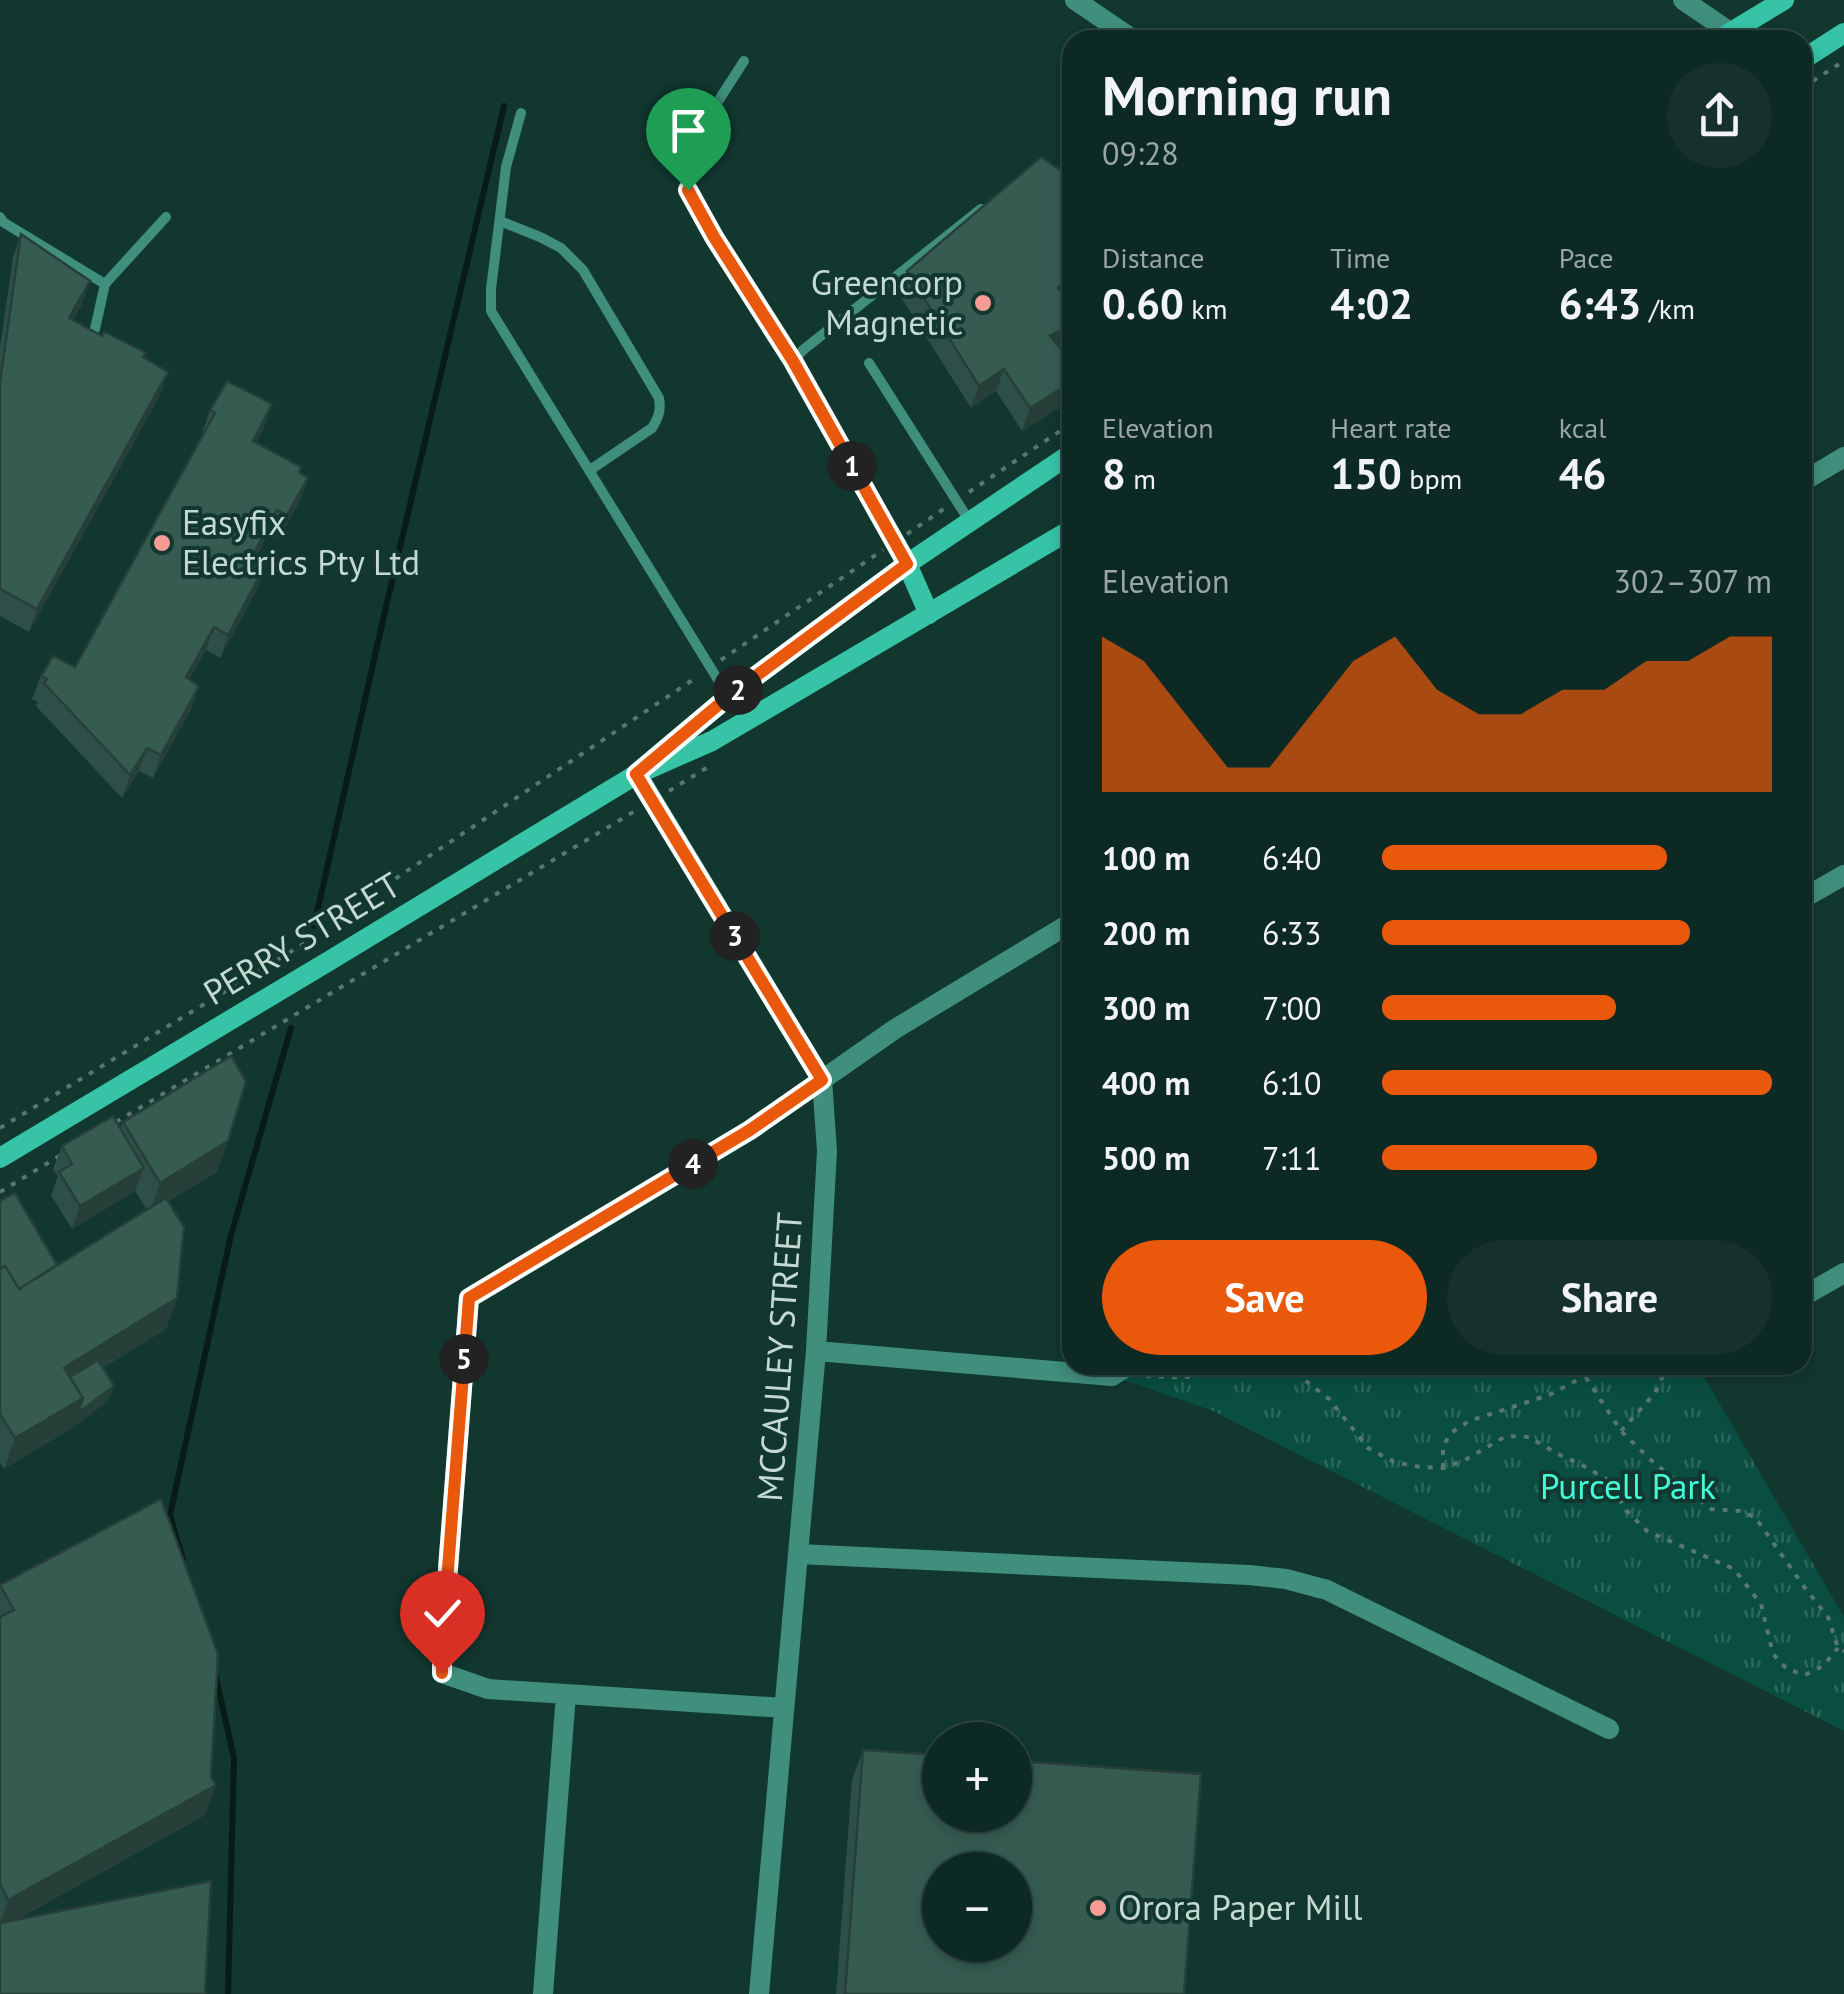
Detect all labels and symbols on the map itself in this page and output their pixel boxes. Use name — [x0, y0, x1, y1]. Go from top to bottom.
pin — [646, 88, 731, 191]
place label: Greencorp Magnetic — [811, 259, 963, 345]
marker: Greencorp Magnetic — [972, 292, 994, 314]
pin: 1 — [827, 441, 877, 491]
place label: Easyfix Electrics Pty Ltd — [182, 499, 420, 585]
marker: Easyfix Electrics Pty Ltd — [151, 532, 173, 554]
pin: 2 — [713, 665, 763, 715]
street label: PERRY STREET — [195, 861, 408, 1015]
pin: 3 — [710, 911, 760, 961]
pin: 4 — [668, 1139, 718, 1189]
street label: MCCAULEY STREET — [746, 1211, 812, 1503]
pin: 5 — [439, 1334, 489, 1384]
park label: Purcell Park — [1540, 1463, 1716, 1509]
pin — [400, 1571, 485, 1674]
place label: Orora Paper Mill — [1118, 1884, 1362, 1930]
marker: Orora Paper Mill — [1087, 1897, 1109, 1919]

